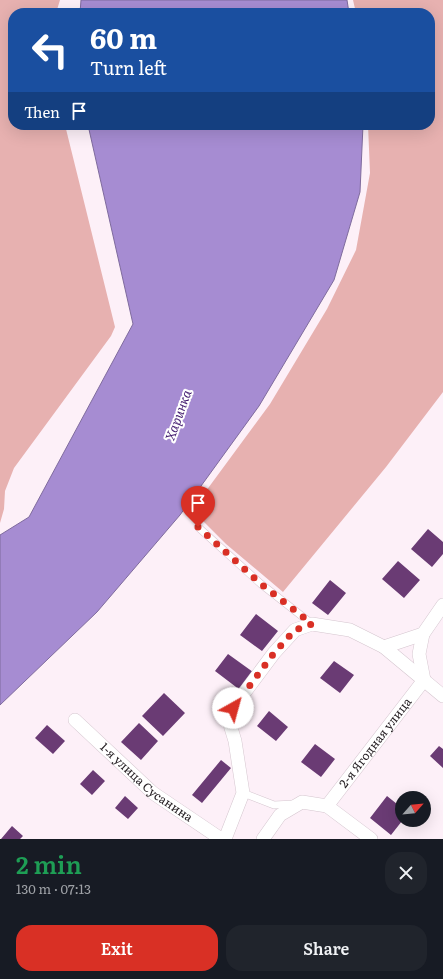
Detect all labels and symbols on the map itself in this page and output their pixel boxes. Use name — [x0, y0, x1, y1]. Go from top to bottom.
water label: Харинка — [160, 386, 196, 443]
pin — [181, 486, 215, 527]
position arrow — [212, 687, 254, 729]
street label: 2-я Ягодная улица — [334, 693, 416, 791]
street label: 1-я улица Сусанина — [96, 738, 197, 826]
north arrow — [395, 791, 431, 827]

